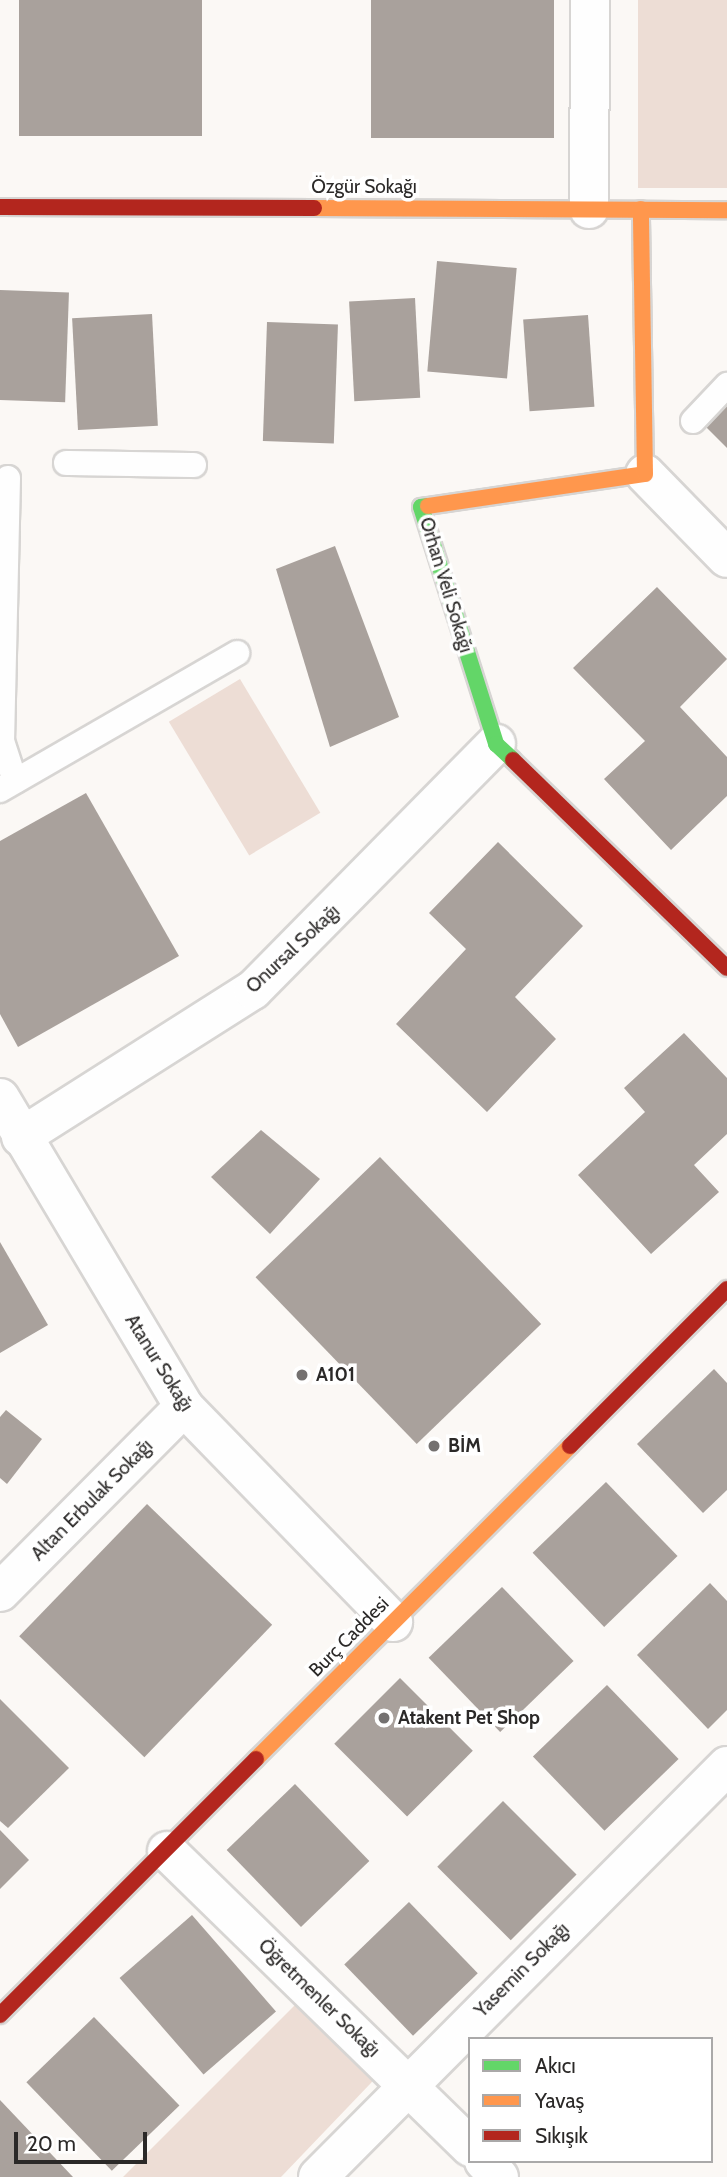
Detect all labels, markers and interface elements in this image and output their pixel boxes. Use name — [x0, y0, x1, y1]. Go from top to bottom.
street label: Özgür Sokağı — [311, 176, 417, 198]
street label: Orhan Veli Sokağı — [415, 515, 477, 655]
street label: Onursal Sokağı — [242, 900, 344, 998]
street label: Atanur Sokağı — [120, 1310, 198, 1416]
place label: A101 — [316, 1364, 355, 1386]
marker: A101 — [294, 1367, 310, 1383]
street label: Altan Erbulak Sokağı — [27, 1435, 157, 1565]
place label: BİM — [448, 1435, 481, 1457]
marker: BİM — [426, 1438, 442, 1454]
street label: Burç Caddesi — [304, 1592, 394, 1682]
place label: Atakent Pet Shop — [398, 1707, 540, 1729]
marker: Atakent Pet Shop — [376, 1710, 392, 1726]
street label: Yasemin Sokağı — [470, 1918, 574, 2022]
street label: Öğretmenler Sokağı — [254, 1934, 384, 2062]
legend — [468, 2037, 713, 2163]
text: Akıcı — [535, 2053, 576, 2078]
text: Yavaş — [535, 2088, 584, 2113]
scale bar — [18, 2118, 150, 2162]
text: Sıkışık — [535, 2123, 588, 2148]
text: 20 m — [27, 2131, 76, 2156]

